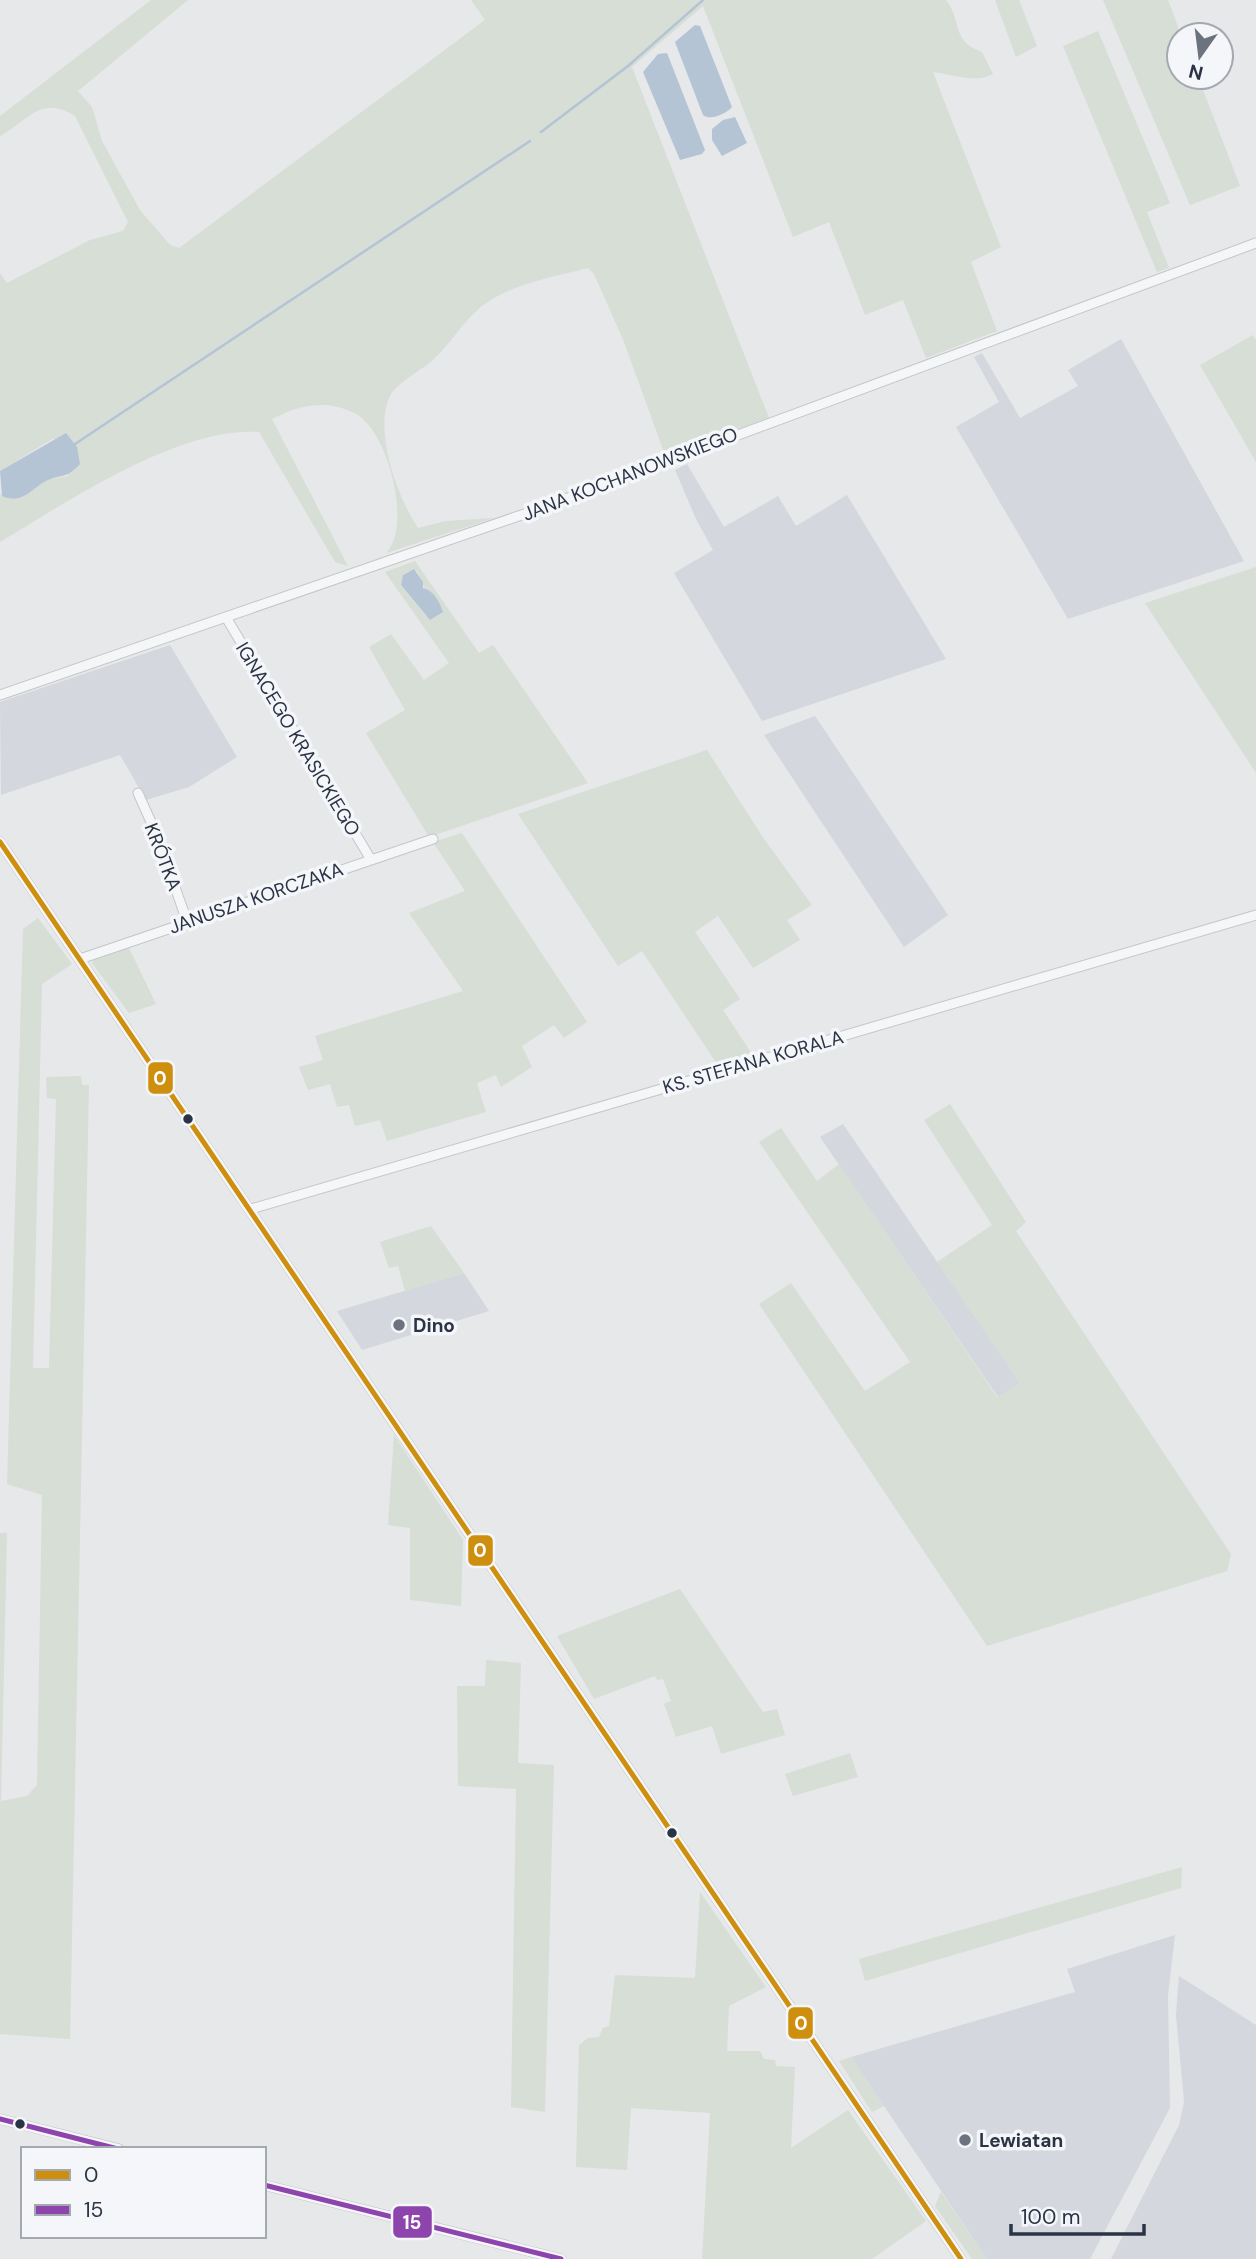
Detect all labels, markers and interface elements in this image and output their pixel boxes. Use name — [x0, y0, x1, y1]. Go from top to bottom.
north arrow — [1165, 21, 1235, 91]
text: N — [1186, 58, 1206, 86]
street label: JANA KOCHANOWSKIEGO — [519, 421, 741, 527]
street label: IGNACEGO KRASICKIEGO — [230, 637, 366, 841]
street label: KRÓTKA — [139, 819, 187, 895]
street label: JANUSZA KORCZAKA — [166, 856, 347, 940]
street label: KS. STEFANA KORALA — [660, 1024, 847, 1100]
line badge: 0 — [147, 1061, 174, 1095]
text: 0 — [153, 1066, 167, 1091]
unlabelled marker — [181, 1112, 195, 1126]
place label: Dino — [413, 1313, 455, 1338]
marker: Dino — [391, 1317, 407, 1333]
line badge: 0 — [467, 1534, 494, 1567]
text: 0 — [473, 1538, 487, 1563]
unlabelled marker — [665, 1826, 679, 1840]
line badge: 0 — [787, 2006, 814, 2040]
text: 0 — [794, 2011, 808, 2036]
unlabelled marker — [13, 2117, 27, 2131]
place label: Lewiatan — [979, 2128, 1063, 2153]
marker: Lewiatan — [957, 2132, 973, 2148]
legend — [21, 2147, 266, 2238]
text: 0 — [84, 2161, 98, 2189]
scale bar — [1011, 2192, 1144, 2236]
text: 15 — [84, 2196, 103, 2224]
text: 100 m — [1021, 2203, 1081, 2231]
line badge: 15 — [392, 2205, 433, 2239]
text: 15 — [403, 2210, 421, 2235]

